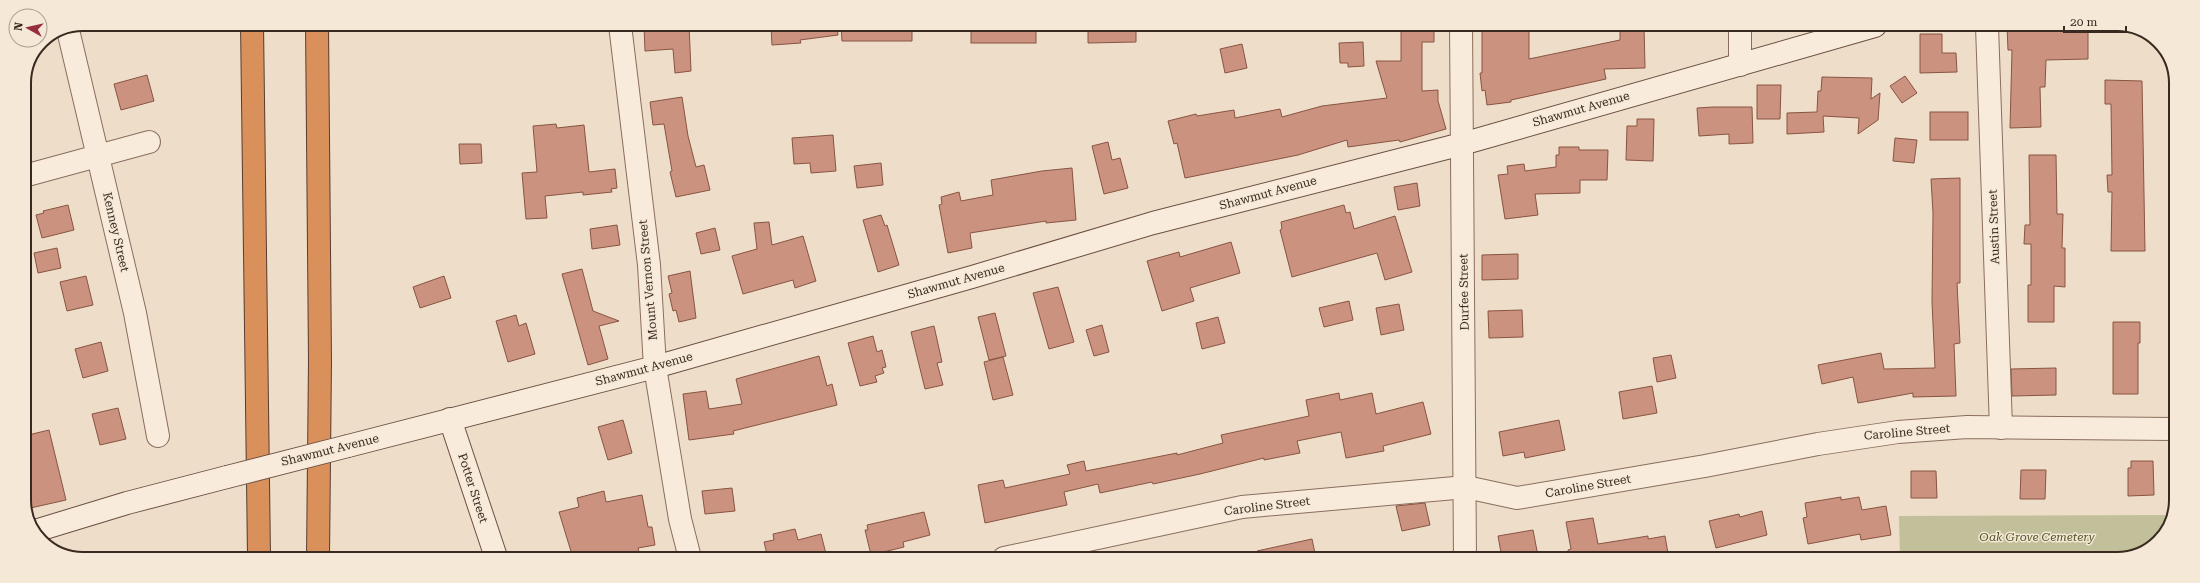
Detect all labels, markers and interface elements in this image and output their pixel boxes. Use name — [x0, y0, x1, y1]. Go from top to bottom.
north arrow — [8, 8, 48, 48]
scale bar — [2064, 8, 2126, 34]
text: 20 m — [2070, 15, 2097, 29]
text: N — [12, 21, 26, 32]
street label: Shawmut Avenue — [1531, 88, 1632, 130]
street label: Shawmut Avenue — [1218, 173, 1319, 213]
street label: Austin Street — [1986, 189, 2002, 265]
street label: Kenney Street — [100, 191, 132, 274]
street label: Mount Vernon Street — [636, 219, 660, 341]
street label: Durfee Street — [1456, 253, 1472, 331]
street label: Shawmut Avenue — [906, 260, 1007, 302]
street label: Shawmut Avenue — [594, 349, 695, 389]
street label: Caroline Street — [1863, 421, 1951, 443]
street label: Shawmut Avenue — [280, 431, 381, 469]
street label: Potter Street — [455, 451, 491, 525]
street label: Caroline Street — [1544, 471, 1632, 500]
street label: Caroline Street — [1223, 494, 1311, 518]
park label: Oak Grove Cemetery — [1979, 530, 2095, 544]

